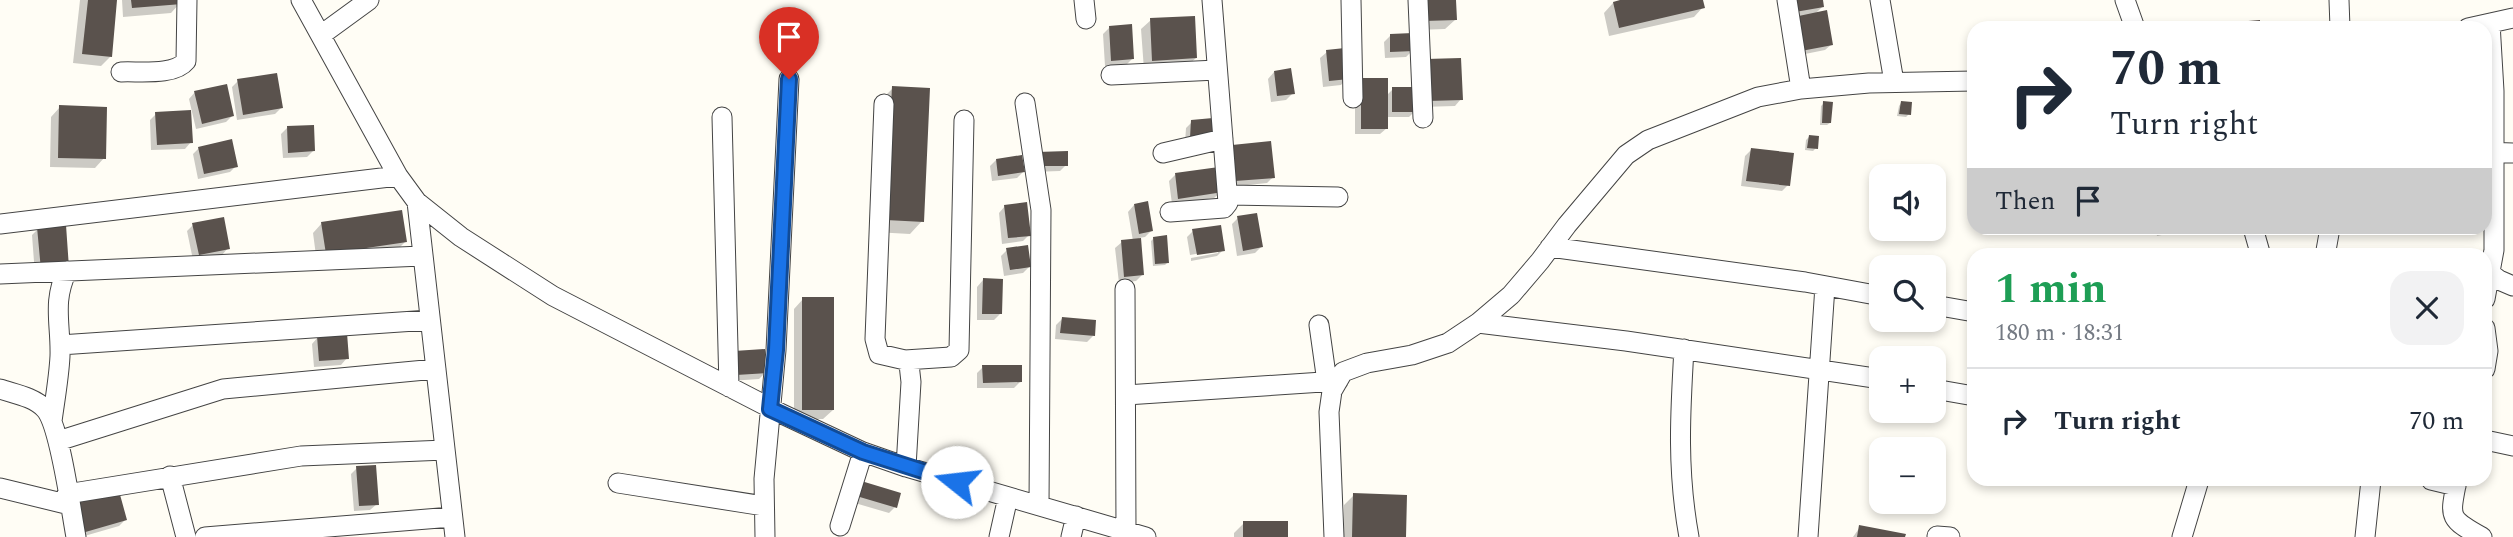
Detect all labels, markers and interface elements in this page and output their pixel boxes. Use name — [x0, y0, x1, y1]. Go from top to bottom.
pin — [759, 7, 819, 79]
icon: arrive — [770, 18, 808, 56]
text: 70 m — [2110, 32, 2221, 107]
icon: right — [1995, 49, 2086, 140]
text: Turn right — [2110, 100, 2258, 149]
map controls — [1869, 164, 1946, 514]
button: sound — [1869, 164, 1946, 241]
text: Then — [1995, 181, 2055, 221]
icon: arrive — [2069, 182, 2107, 220]
button: search — [1869, 255, 1946, 332]
text: 1 min — [1995, 258, 2107, 321]
button: close — [2390, 271, 2464, 345]
text: 180 m · 18:31 — [1995, 316, 2124, 351]
button: + — [1869, 346, 1946, 423]
text: Turn right — [2054, 401, 2181, 441]
text: 70 m — [2409, 401, 2464, 441]
icon: right — [1995, 402, 2033, 440]
button: − — [1869, 437, 1946, 514]
position arrow — [920, 445, 994, 519]

